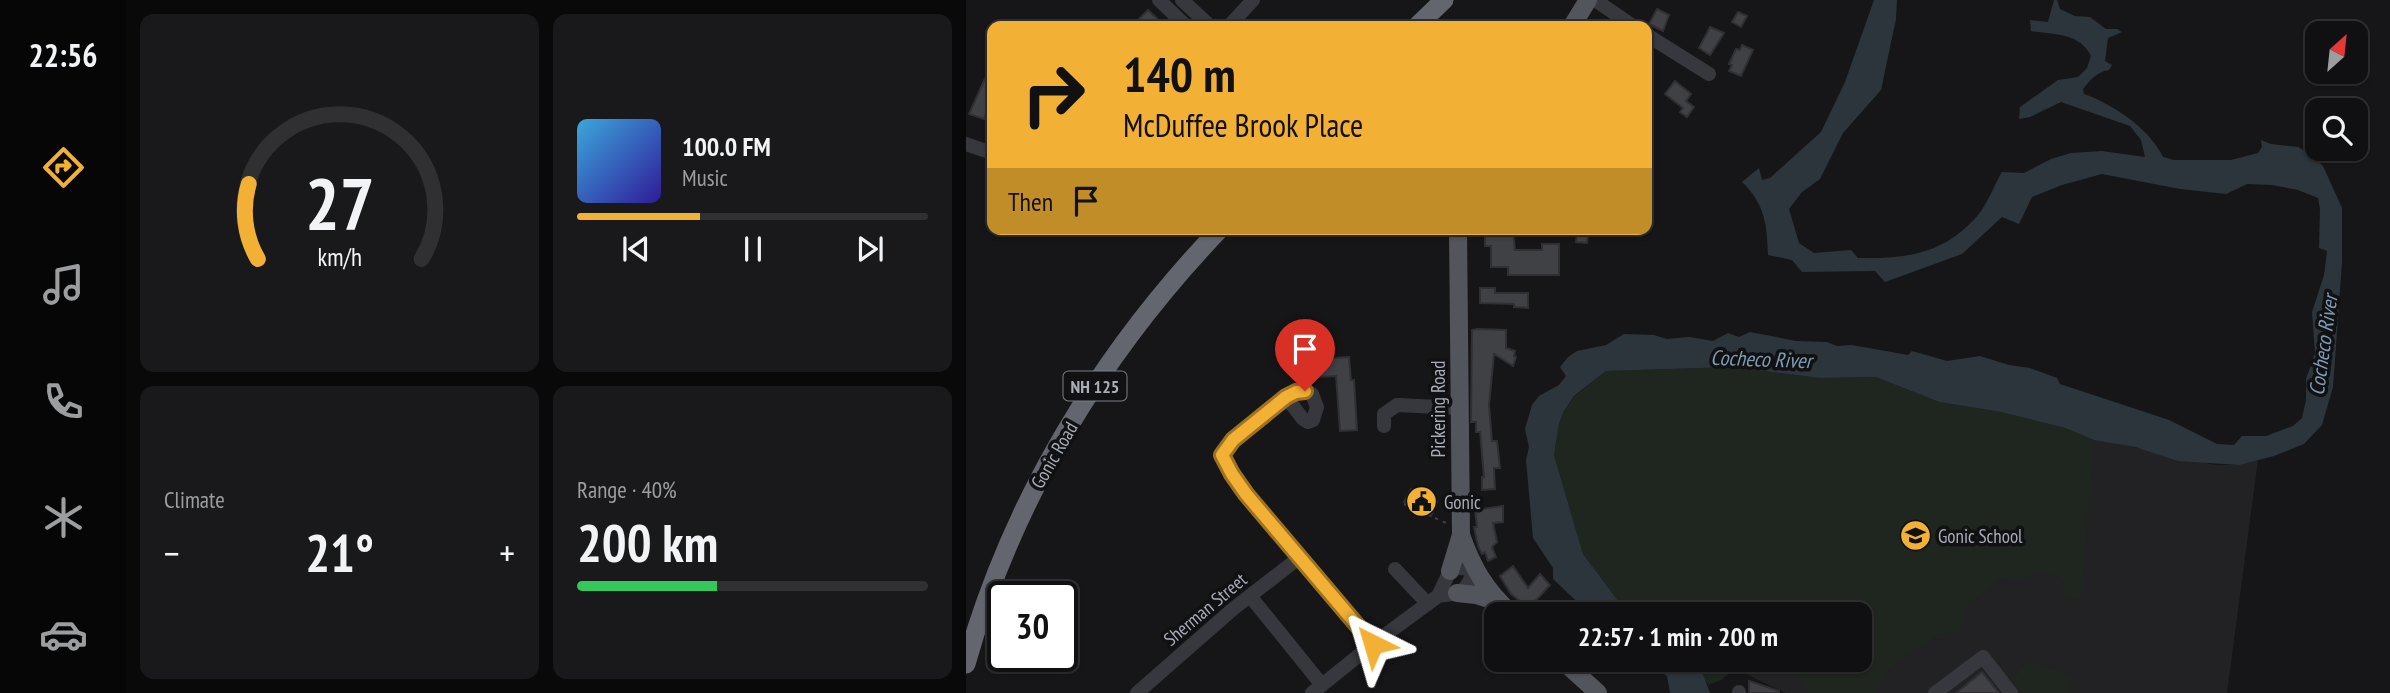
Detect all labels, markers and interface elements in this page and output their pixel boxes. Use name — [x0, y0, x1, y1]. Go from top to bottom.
north arrow — [2305, 21, 2368, 84]
map controls — [2305, 21, 2368, 161]
text: 22:56 — [28, 34, 98, 76]
text: 140 m — [1123, 42, 1236, 106]
icon: right — [1008, 49, 1099, 140]
button: search — [2305, 98, 2368, 161]
text: McDuffee Brook Place — [1123, 104, 1363, 146]
text: 100.0 FM — [682, 130, 771, 163]
icon: directions — [39, 143, 88, 192]
text: 27 — [305, 156, 374, 250]
text: Music — [682, 163, 728, 192]
icon: arrive — [1067, 182, 1105, 220]
text: Then — [1008, 185, 1053, 218]
icon: previous — [617, 230, 655, 268]
icon: pause — [734, 230, 772, 268]
icon: next — [851, 230, 889, 268]
text: km/h — [317, 241, 362, 273]
icon: music — [39, 260, 88, 309]
water label: Cocheco River — [2303, 290, 2344, 397]
pin — [1275, 319, 1335, 391]
icon: arrive — [1286, 330, 1324, 368]
water label: Cocheco River — [1710, 344, 1815, 374]
street label: Pickering Road — [1426, 361, 1450, 457]
road number: NH 125 — [1063, 372, 1126, 400]
icon: phone — [39, 377, 88, 426]
street label: Gonic Road — [1025, 417, 1083, 493]
text: Range · 40% — [577, 475, 677, 504]
text: Climate — [164, 485, 225, 514]
public building icon: Gonic — [1404, 485, 1438, 519]
place label: Gonic — [1444, 490, 1481, 514]
icon: climate — [39, 493, 88, 542]
text: 200 km — [577, 509, 718, 576]
text: 21° — [305, 519, 374, 586]
school or university icon: Gonic School — [1898, 519, 1932, 553]
place label: Gonic School — [1938, 524, 2023, 548]
text: − — [164, 528, 180, 577]
text: + — [499, 528, 515, 577]
street label: Sherman Street — [1159, 567, 1252, 651]
speed limit sign: 30 — [987, 581, 1078, 672]
position arrow — [1336, 607, 1410, 681]
icon: car — [39, 610, 88, 659]
text: 22:57 · 1 min · 200 m — [1578, 620, 1778, 653]

